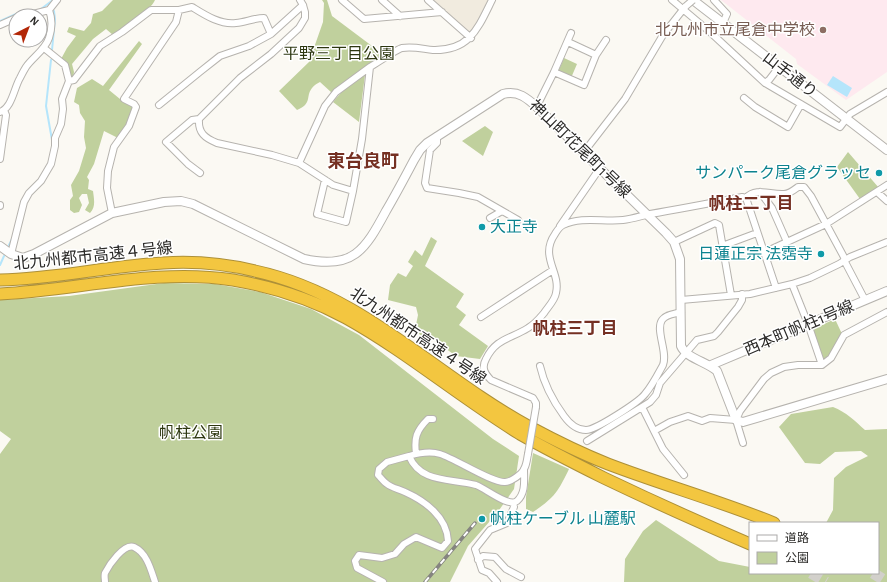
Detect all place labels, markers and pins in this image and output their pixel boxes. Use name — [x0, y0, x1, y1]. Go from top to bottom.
place label: 北九州市立尾倉中学校 — [655, 21, 815, 38]
marker: 北九州市立尾倉中学校 — [818, 25, 828, 35]
place label: サンパーク尾倉グラッセ — [695, 164, 871, 181]
marker: サンパーク尾倉グラッセ — [874, 168, 884, 178]
place label: 大正寺 — [490, 219, 538, 235]
marker: 大正寺 — [477, 222, 487, 232]
place label: 日蓮正宗 法霑寺 — [698, 246, 813, 262]
marker: 日蓮正宗 法霑寺 — [816, 249, 826, 259]
place label: 帆柱ケーブル 山麓駅 — [490, 510, 636, 527]
marker: 帆柱ケーブル 山麓駅 — [477, 514, 487, 524]

